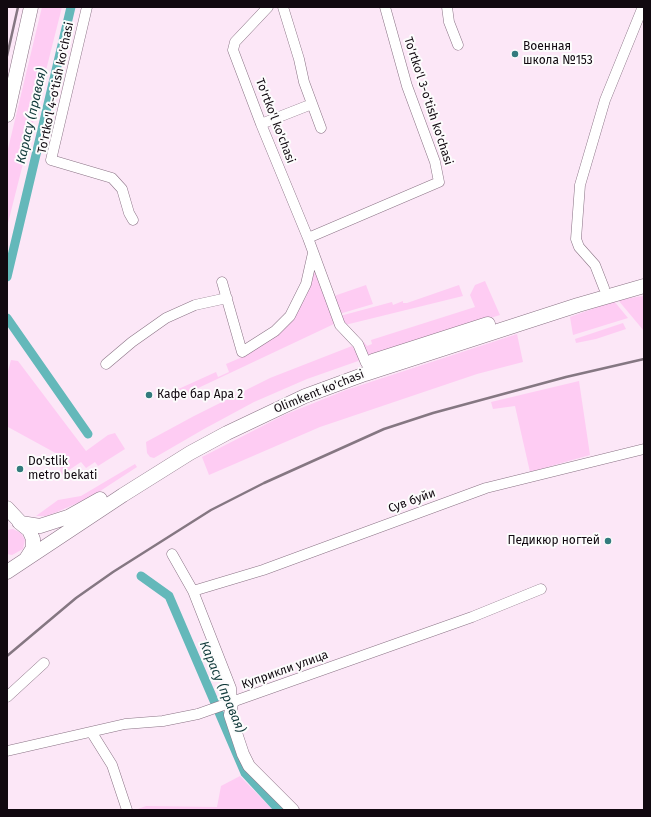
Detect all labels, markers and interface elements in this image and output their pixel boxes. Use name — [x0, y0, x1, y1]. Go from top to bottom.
street label: To'rtko'l 4-o'tish ko'chasi — [35, 21, 77, 155]
street label: To'rtko'l 3-o'tish ko'chasi — [400, 35, 456, 167]
place label: Военная школа №153 — [523, 40, 593, 68]
marker: Военная школа №153 — [510, 49, 520, 59]
water label: Карасу (правая) — [13, 67, 51, 165]
street label: To'rtko'l ko'chasi — [252, 76, 298, 166]
street label: Olimkent ko'chasi — [272, 367, 366, 417]
place label: Кафе бар Ара 2 — [157, 388, 243, 402]
marker: Кафе бар Ара 2 — [144, 390, 154, 400]
place label: Do'stlik metro bekati — [28, 455, 97, 483]
marker: Do'stlik metro bekati — [15, 464, 25, 474]
street label: Сув буйи — [386, 486, 438, 516]
place label: Педикюр ногтей — [507, 534, 600, 548]
marker: Педикюр ногтей — [603, 536, 613, 546]
water label: Карасу (правая) — [196, 639, 248, 735]
street label: Куприкли улица — [240, 648, 330, 692]

